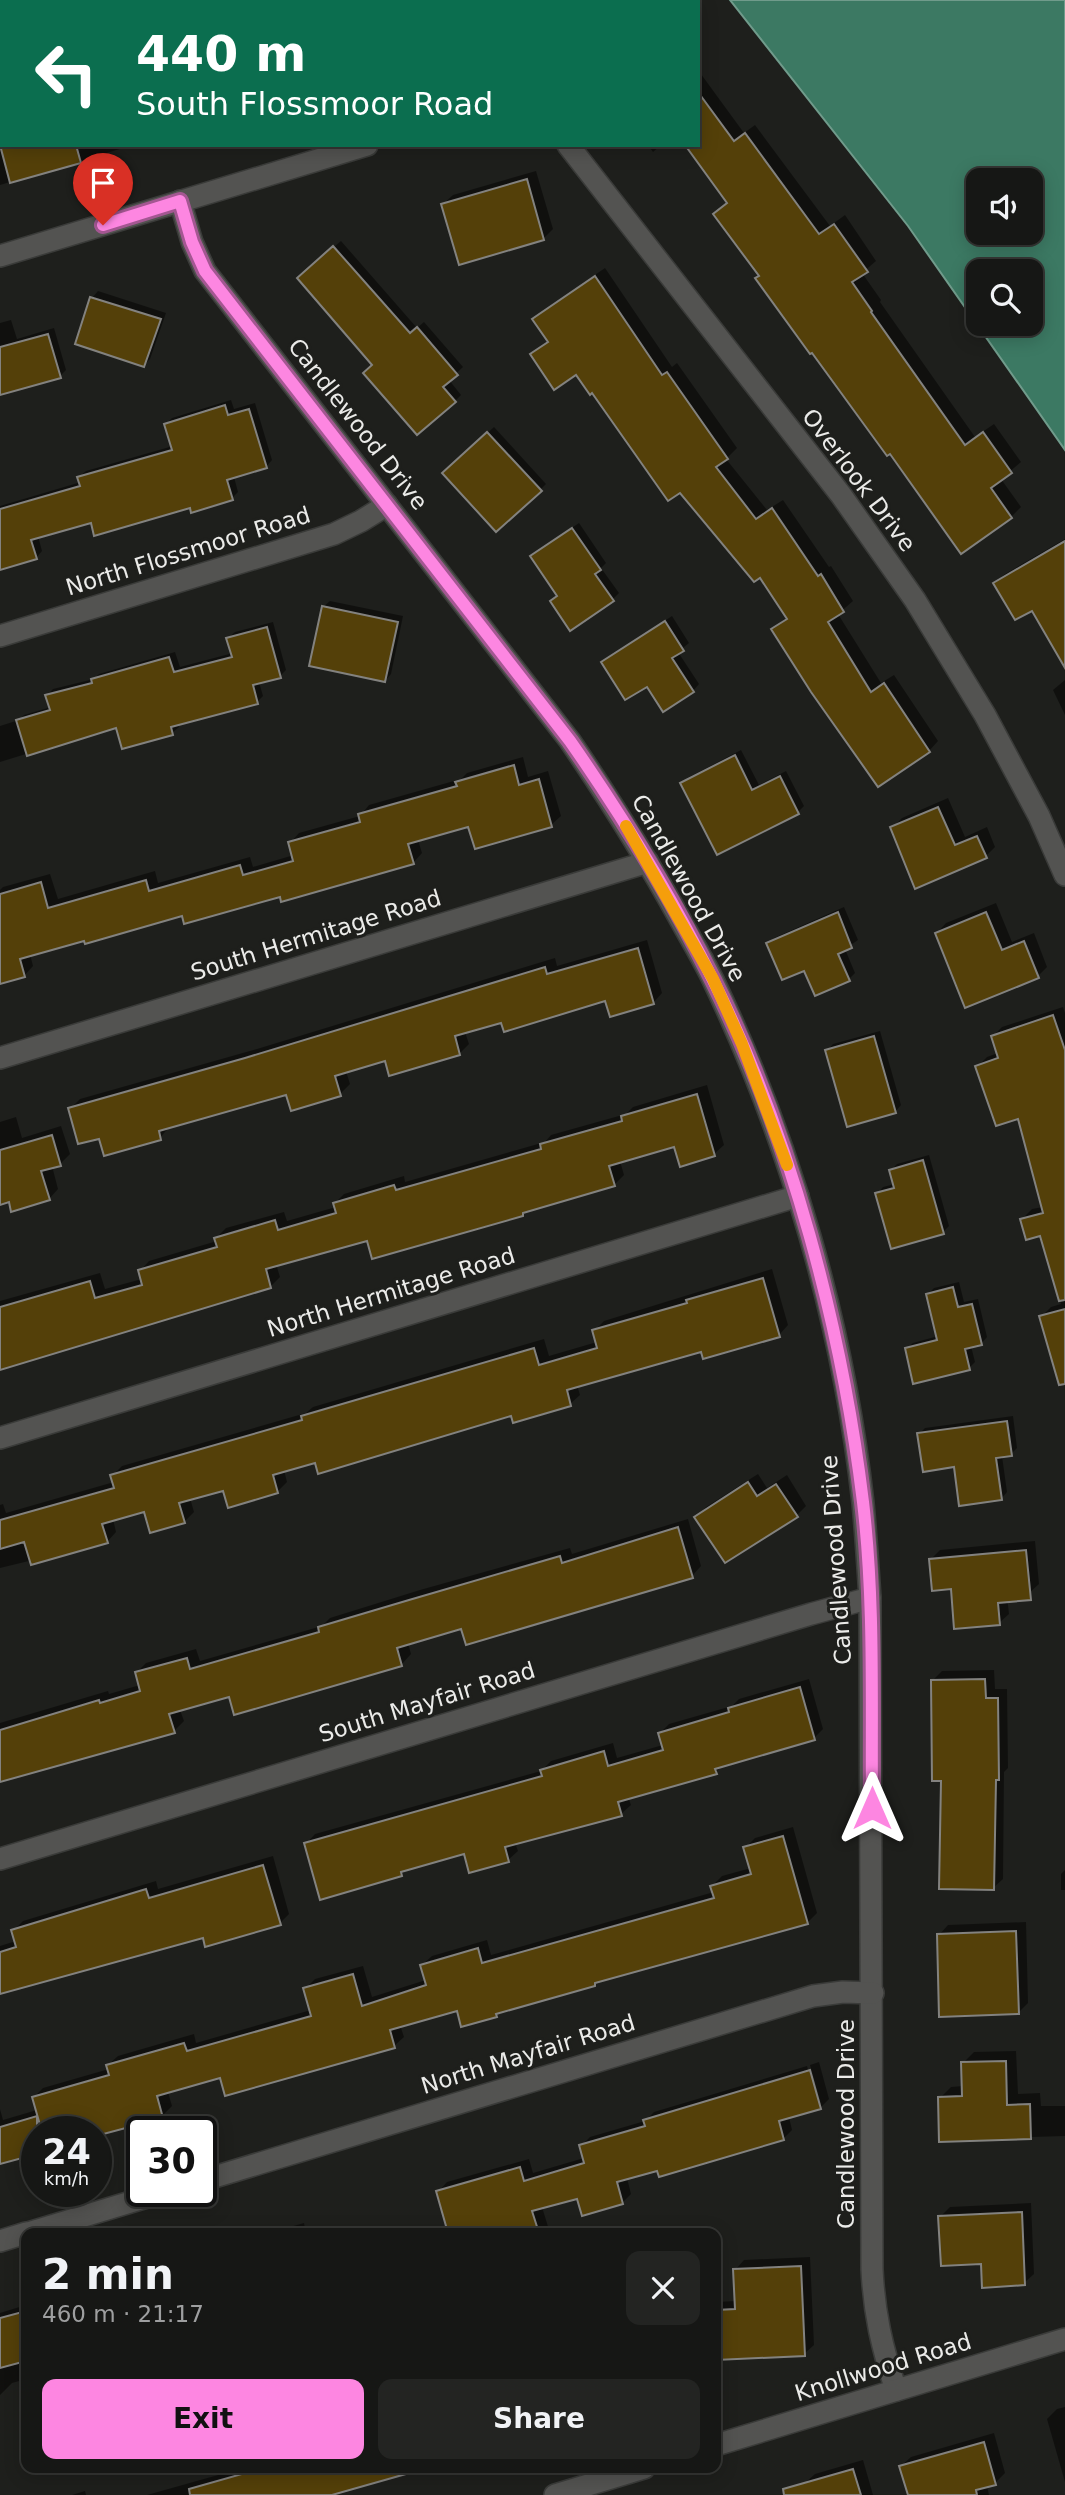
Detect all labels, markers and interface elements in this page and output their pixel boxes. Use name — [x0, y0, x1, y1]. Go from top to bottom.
text: 440 m — [136, 26, 306, 83]
icon: left — [21, 28, 112, 119]
text: South Flossmoor Road — [136, 85, 493, 123]
pin — [73, 153, 133, 225]
icon: arrive — [84, 164, 122, 202]
map controls — [966, 168, 1043, 336]
button: sound — [966, 168, 1043, 245]
button: search — [966, 259, 1043, 336]
street label: Candlewood Drive — [283, 333, 433, 515]
street label: Overlook Drive — [797, 404, 921, 556]
street label: North Flossmoor Road — [63, 501, 313, 601]
street label: Candlewood Drive — [627, 790, 751, 986]
street label: South Hermitage Road — [188, 885, 444, 985]
street label: North Hermitage Road — [264, 1242, 518, 1342]
street label: Candlewood Drive — [816, 1454, 856, 1666]
street label: South Mayfair Road — [316, 1657, 538, 1747]
position arrow — [835, 1771, 909, 1845]
street label: North Mayfair Road — [418, 2009, 638, 2099]
street label: Candlewood Drive — [833, 2019, 859, 2229]
speed limit sign: 30 — [126, 2116, 217, 2207]
text: 24 — [42, 2132, 91, 2172]
text: km/h — [44, 2168, 89, 2189]
text: 2 min — [42, 2250, 174, 2299]
button: close — [626, 2251, 700, 2325]
text: 460 m · 21:17 — [42, 2301, 204, 2327]
street label: Knollwood Road — [792, 2328, 974, 2406]
button: Exit — [42, 2379, 364, 2459]
button: Share — [378, 2379, 700, 2459]

